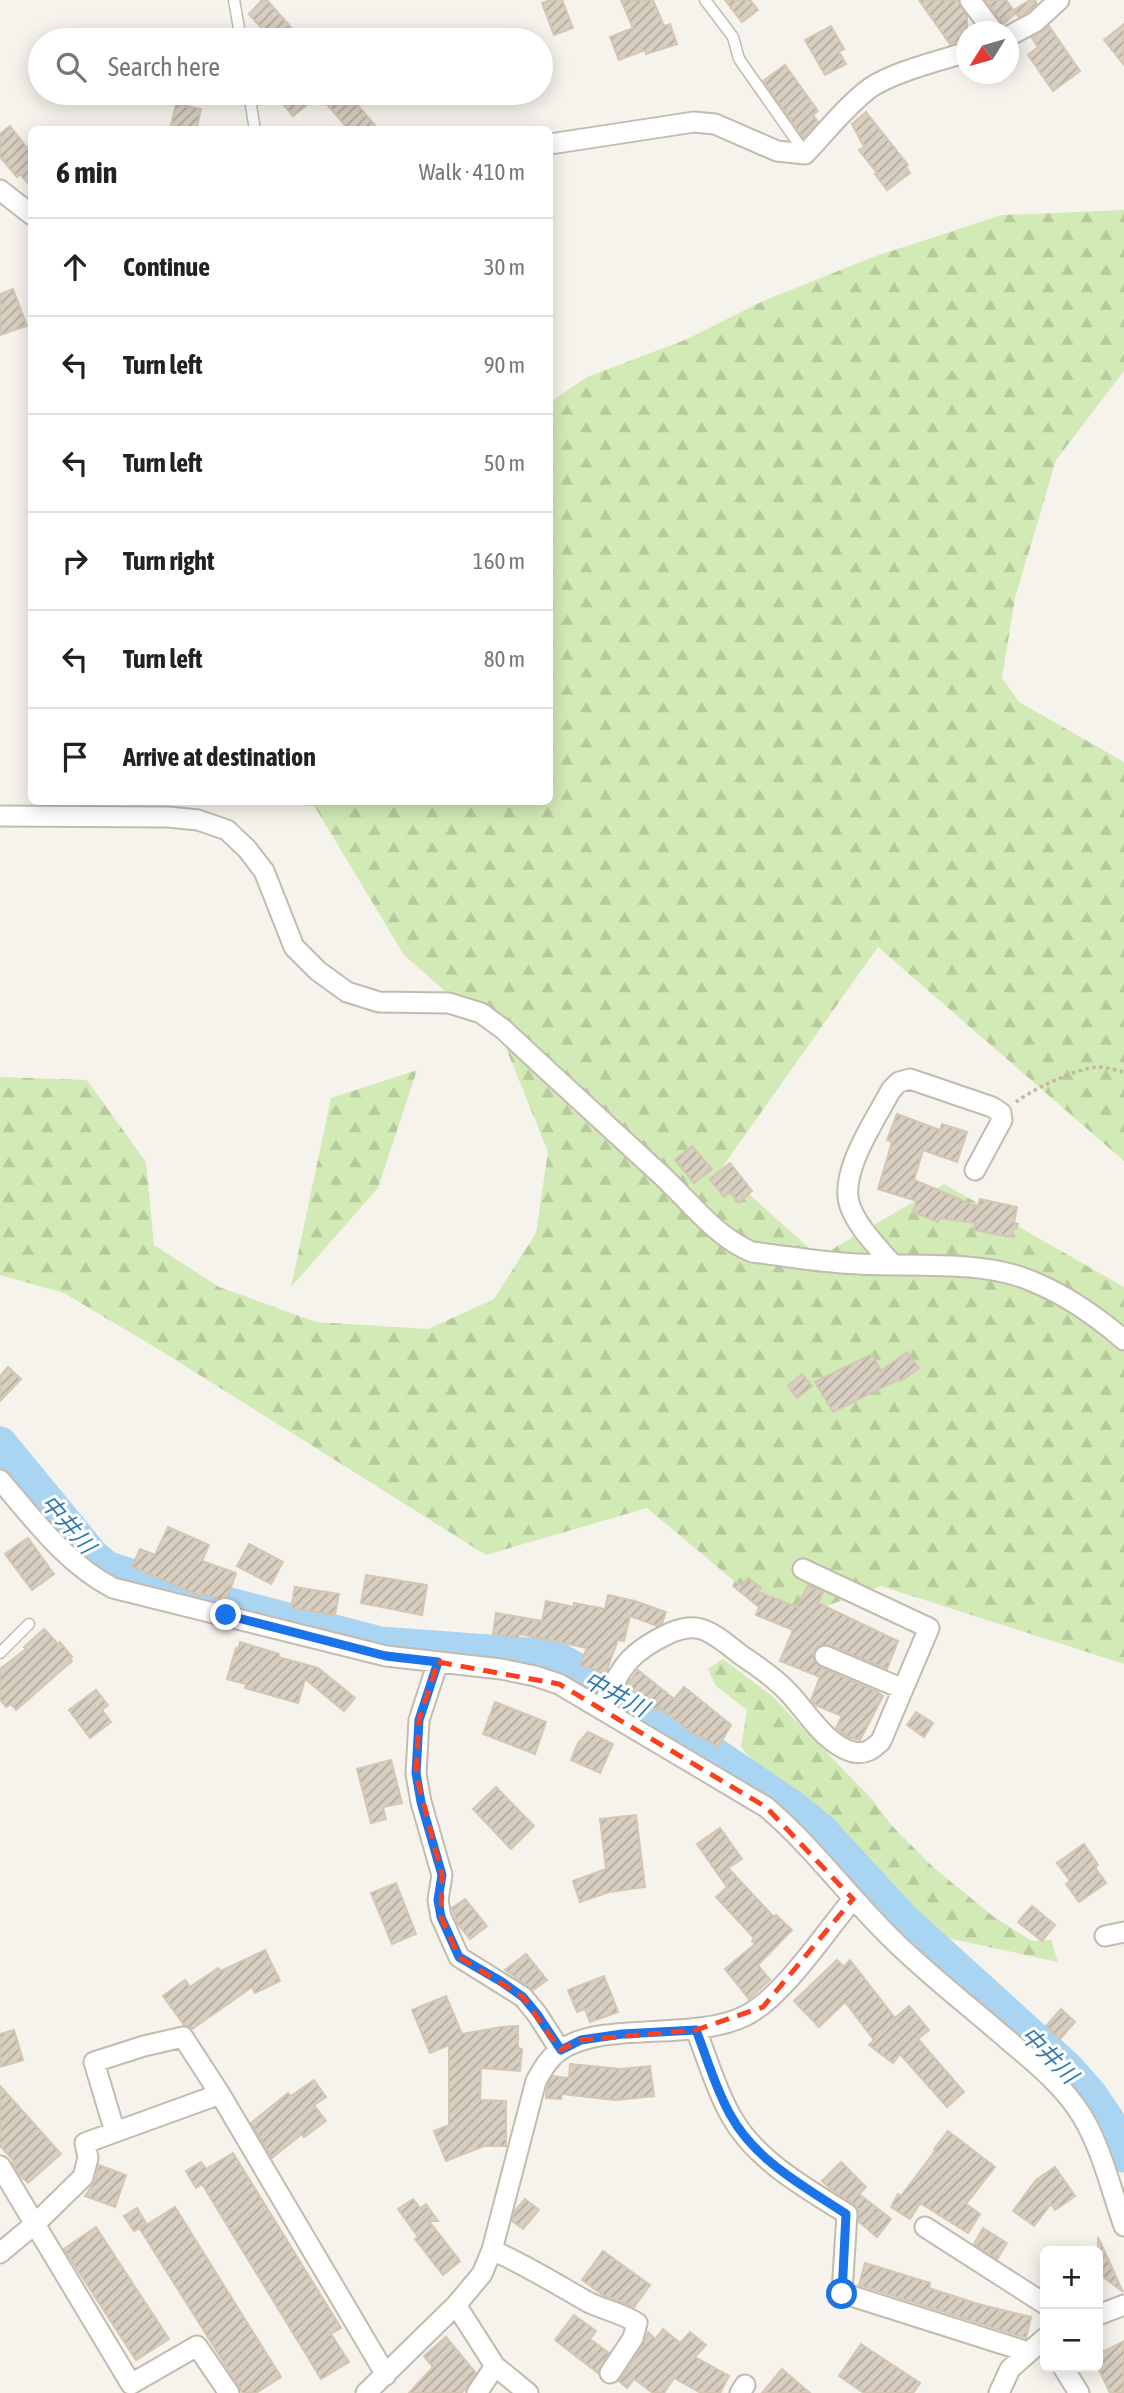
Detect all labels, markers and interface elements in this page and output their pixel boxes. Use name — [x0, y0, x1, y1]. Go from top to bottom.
north arrow — [956, 21, 1019, 84]
search box — [28, 28, 553, 105]
icon: search — [52, 48, 90, 86]
text: Search here — [108, 52, 220, 82]
text: 6 min — [56, 155, 117, 189]
text: Walk · 410 m — [419, 159, 525, 185]
icon: ahead — [56, 248, 94, 286]
text: Continue — [123, 252, 210, 282]
text: 30 m — [484, 254, 525, 280]
icon: left — [56, 346, 94, 384]
text: Turn left — [123, 350, 203, 380]
text: 90 m — [484, 352, 525, 378]
icon: left — [56, 444, 94, 482]
text: Turn left — [123, 448, 203, 478]
text: 50 m — [484, 450, 525, 476]
icon: right — [56, 542, 94, 580]
text: Turn right — [123, 546, 214, 576]
text: 160 m — [473, 548, 525, 574]
icon: left — [56, 640, 94, 678]
text: Turn left — [123, 644, 203, 674]
text: 80 m — [484, 646, 525, 672]
icon: arrive — [56, 738, 94, 776]
text: Arrive at destination — [123, 742, 316, 772]
water label: 中井川 — [36, 1489, 102, 1561]
route end — [210, 1599, 241, 1630]
water label: 中井川 — [579, 1666, 655, 1723]
water label: 中井川 — [1015, 2021, 1085, 2091]
map controls — [1040, 2246, 1103, 2372]
button: + — [1040, 2246, 1103, 2309]
route start — [826, 2278, 857, 2309]
button: − — [1040, 2309, 1103, 2372]

